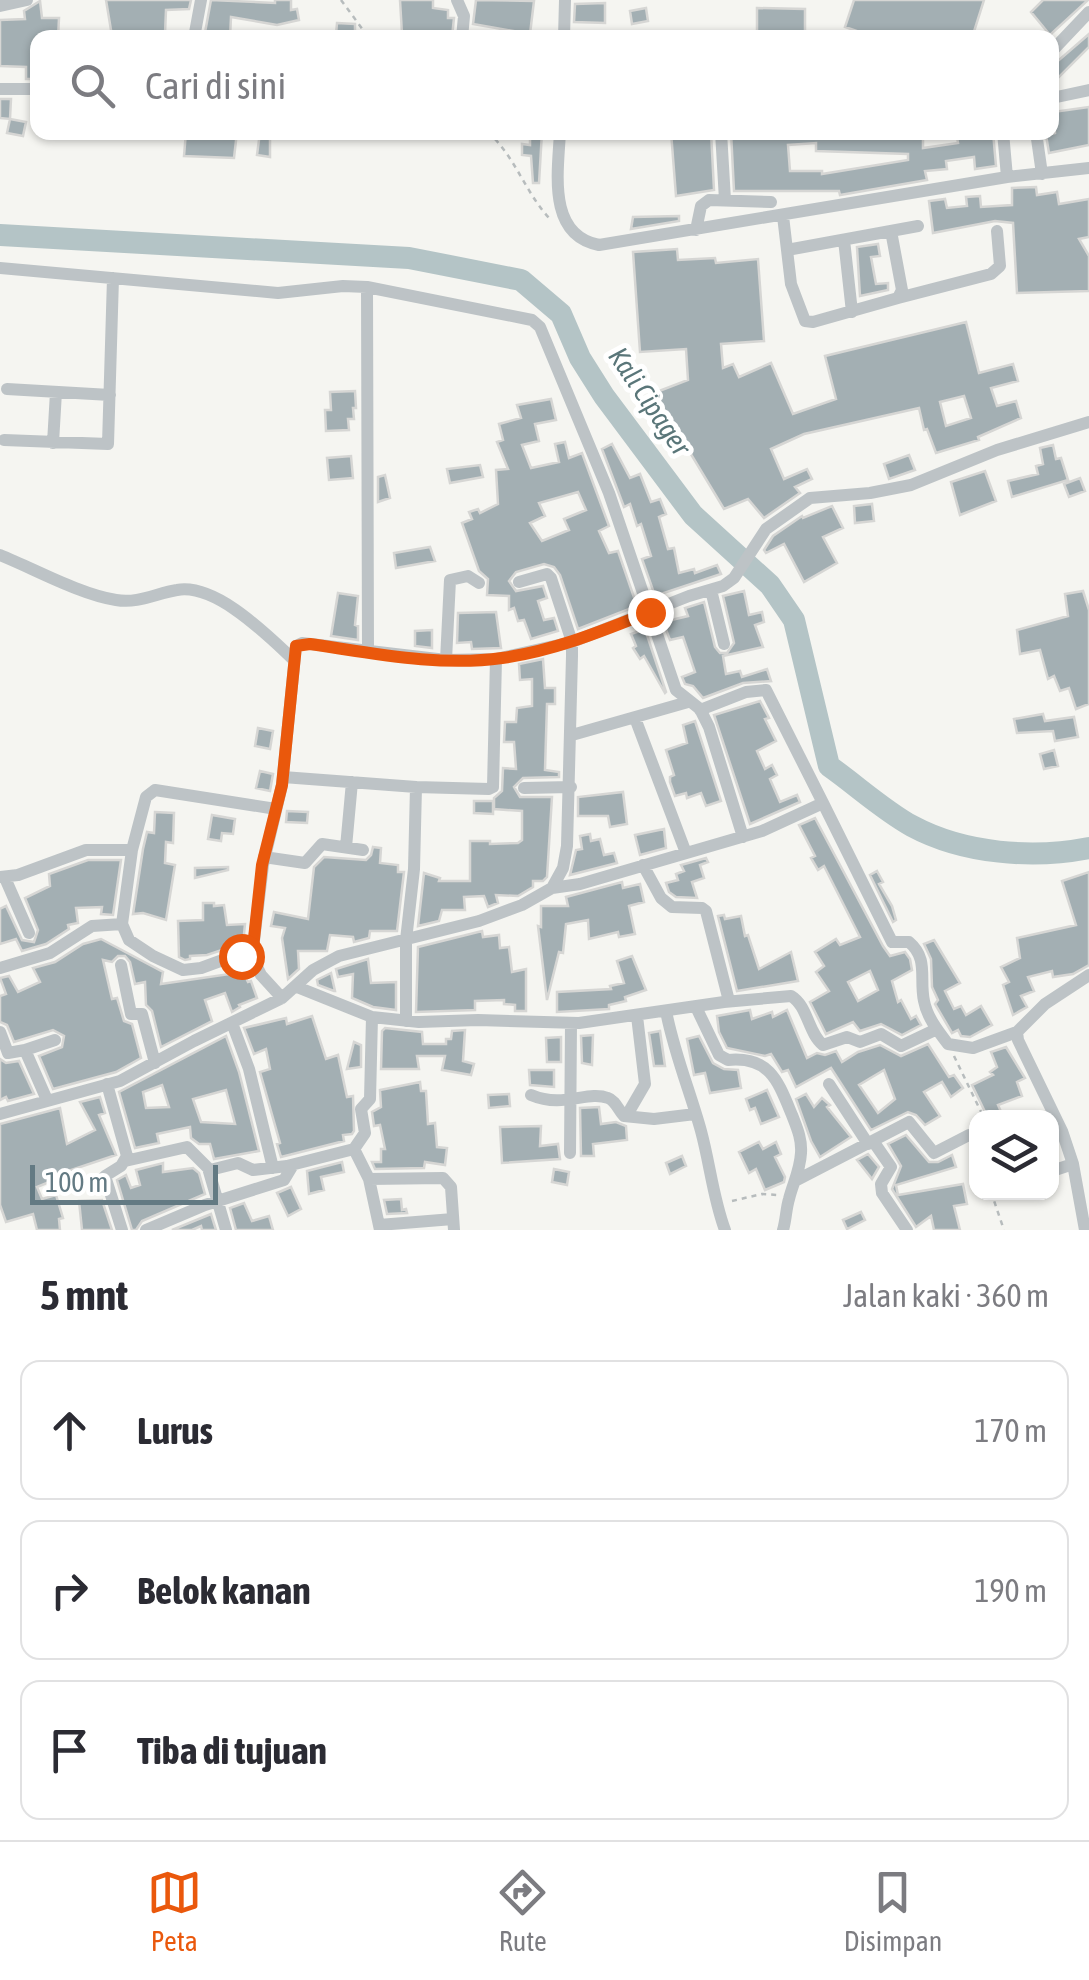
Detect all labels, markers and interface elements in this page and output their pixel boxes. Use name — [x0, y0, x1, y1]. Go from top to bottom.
search box — [30, 30, 1059, 140]
icon: search — [65, 58, 120, 113]
text: Cari di sini — [145, 64, 286, 107]
water label: Kali Cipager — [602, 341, 699, 462]
route end — [628, 590, 674, 636]
route start — [219, 934, 265, 980]
map controls — [969, 1110, 1059, 1200]
button: layers — [969, 1110, 1059, 1200]
scale bar — [30, 1160, 218, 1204]
text: 100 m — [45, 1166, 108, 1198]
text: 5 mnt — [40, 1271, 128, 1319]
text: Jalan kaki · 360 m — [843, 1277, 1049, 1314]
icon: ahead — [42, 1403, 97, 1458]
text: Lurus — [137, 1409, 213, 1452]
text: 170 m — [974, 1412, 1047, 1449]
icon: right — [42, 1563, 97, 1618]
text: Belok kanan — [137, 1569, 311, 1612]
text: 190 m — [974, 1572, 1047, 1609]
icon: arrive — [42, 1723, 97, 1778]
text: Tiba di tujuan — [137, 1729, 327, 1772]
tab: Peta — [147, 1865, 202, 1957]
tab: Rute — [495, 1865, 550, 1957]
tab: Disimpan — [844, 1865, 942, 1957]

